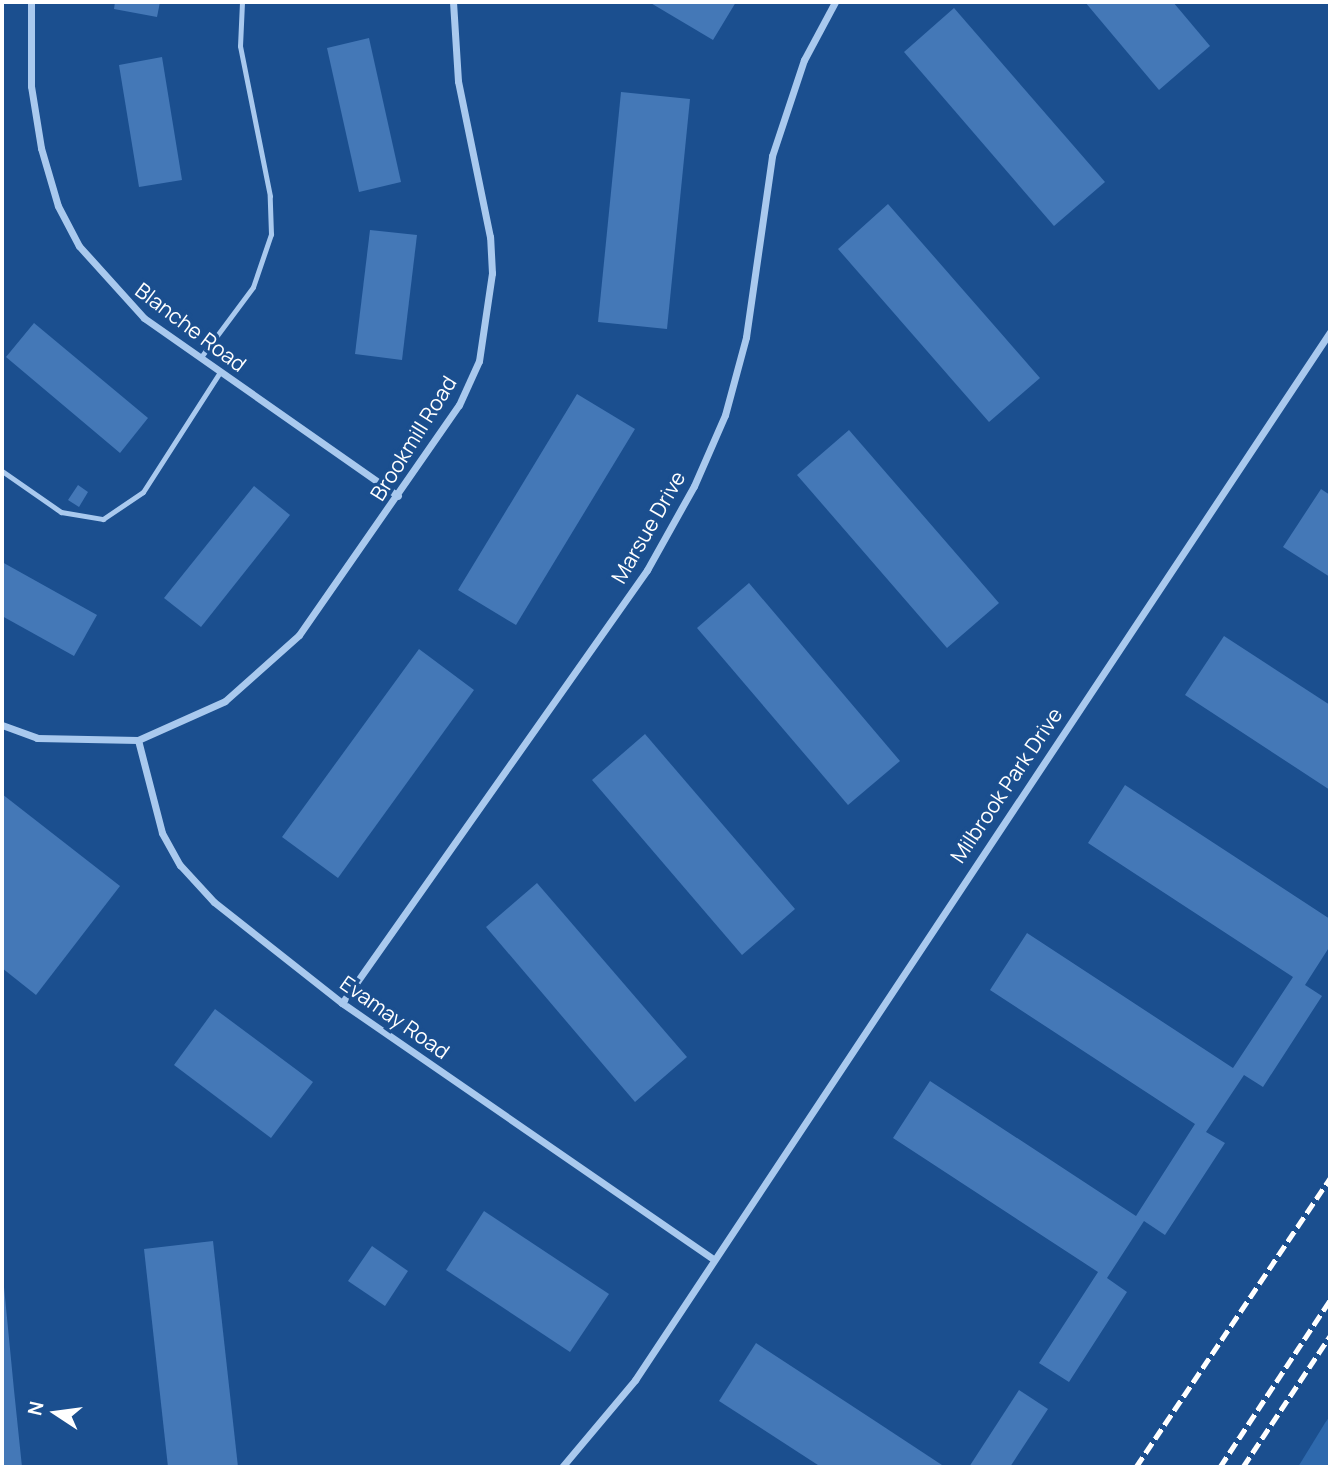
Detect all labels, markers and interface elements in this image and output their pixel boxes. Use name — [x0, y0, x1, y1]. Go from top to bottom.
street label: Blanche Road — [131, 277, 251, 377]
street label: Brookmill Road — [365, 371, 461, 505]
street label: Marsue Drive — [606, 466, 690, 588]
street label: Milbrook Park Drive — [945, 703, 1067, 867]
street label: Evamay Road — [336, 970, 454, 1064]
north arrow — [21, 1378, 91, 1448]
text: N — [21, 1399, 50, 1418]

